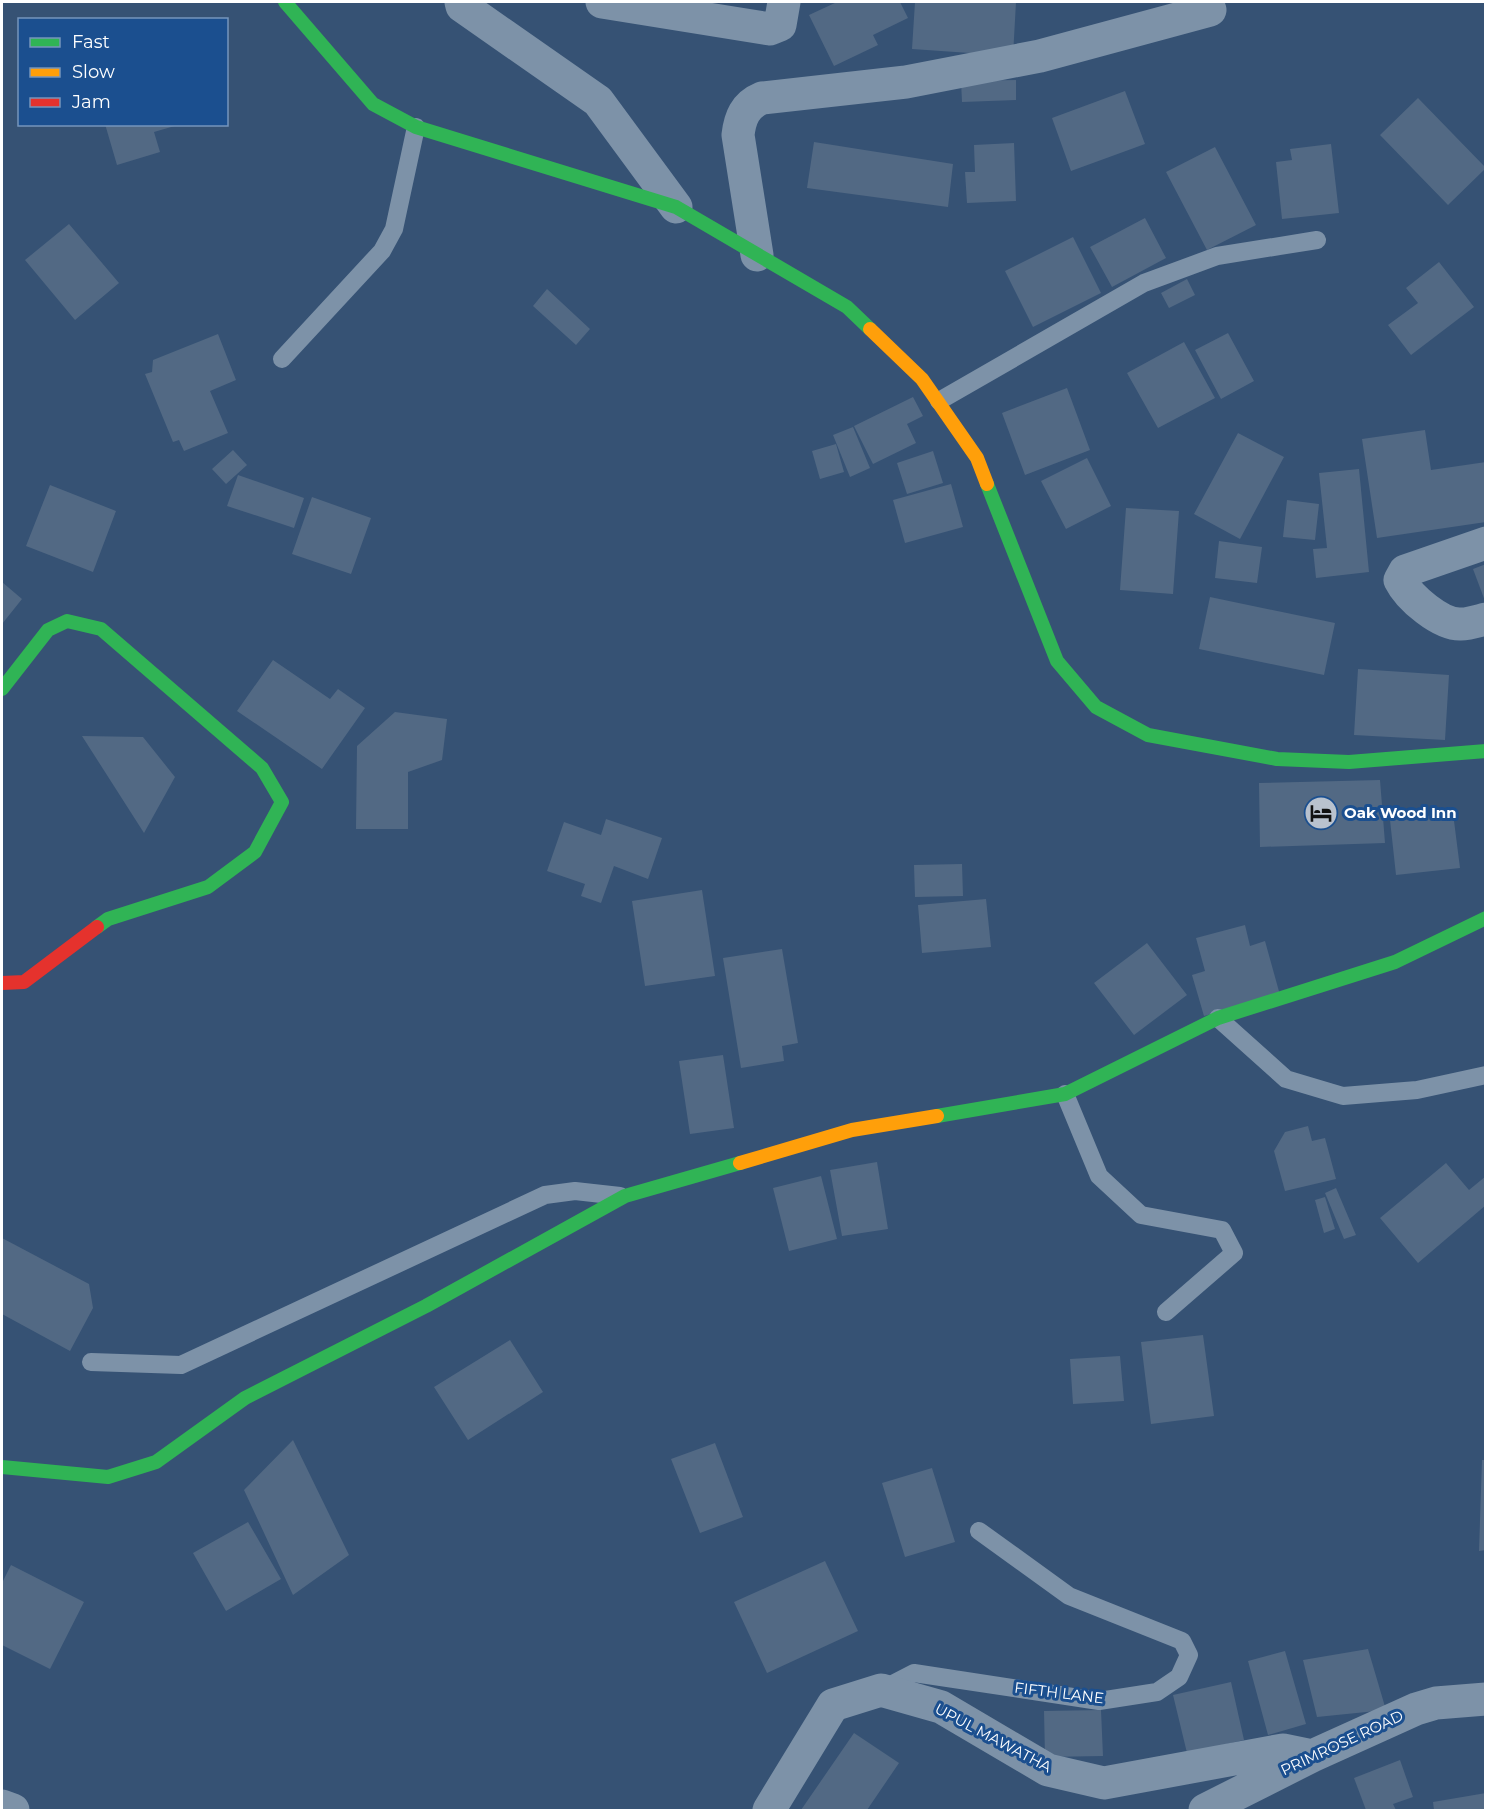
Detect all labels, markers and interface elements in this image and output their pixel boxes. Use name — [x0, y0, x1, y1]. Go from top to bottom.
legend — [18, 18, 228, 126]
text: Fast — [72, 31, 110, 53]
text: Slow — [72, 61, 115, 83]
text: Jam — [71, 91, 111, 113]
hotel icon: Oak Wood Inn — [1303, 795, 1339, 831]
place label: Oak Wood Inn — [1344, 803, 1457, 822]
street label: FIFTH LANE — [1013, 1678, 1105, 1707]
street label: UPUL MAWATHA — [932, 1699, 1055, 1776]
street label: PRIMROSE ROAD — [1277, 1706, 1406, 1779]

